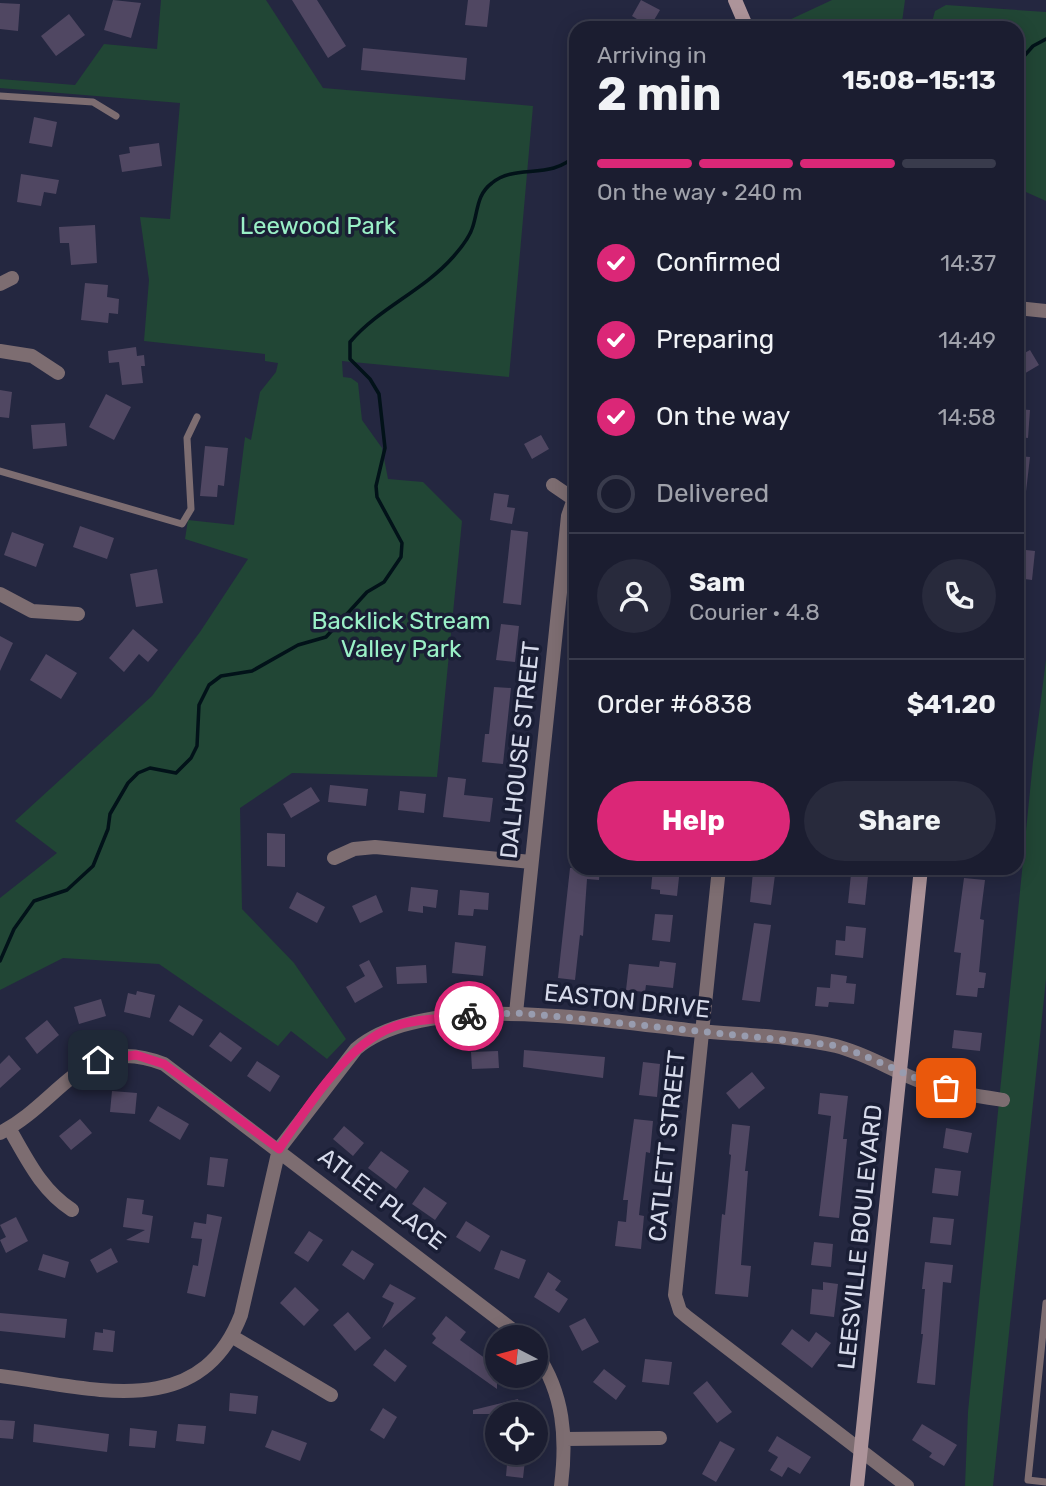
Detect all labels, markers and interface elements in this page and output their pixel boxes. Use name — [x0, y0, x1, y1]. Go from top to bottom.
text: Arriving in — [597, 41, 707, 69]
text: 15:08–15:13 — [842, 65, 996, 96]
text: 2 min — [597, 67, 722, 122]
text: On the way · 240 m — [597, 178, 802, 206]
park label: Leewood Park — [240, 212, 397, 240]
icon: check — [597, 244, 635, 282]
text: Confirmed — [656, 247, 781, 278]
text: 14:37 — [940, 249, 996, 277]
icon: check — [597, 321, 635, 359]
text: Preparing — [656, 324, 774, 355]
text: 14:49 — [938, 326, 996, 354]
icon: check — [597, 398, 635, 436]
text: On the way — [656, 401, 790, 432]
text: 14:58 — [938, 403, 996, 431]
text: Delivered — [656, 478, 769, 509]
button: person — [597, 559, 671, 633]
button: phone — [922, 559, 996, 633]
text: Sam — [689, 567, 745, 598]
text: Courier · 4.8 — [689, 598, 820, 626]
park label: Backlick Stream Valley Park — [311, 607, 491, 663]
street label: DALHOUSE STREET — [495, 640, 545, 860]
text: Order #6838 — [597, 689, 752, 720]
text: $41.20 — [907, 689, 996, 720]
button: Help — [597, 781, 790, 861]
button: Share — [804, 781, 996, 861]
street label: EASTON DRIVE — [543, 978, 711, 1024]
courier — [434, 981, 504, 1051]
icon: bike — [450, 997, 488, 1035]
pin — [68, 1030, 128, 1090]
icon: home — [79, 1041, 117, 1079]
street label: CATLETT STREET — [643, 1049, 691, 1243]
pin — [916, 1058, 976, 1118]
icon: bag — [927, 1069, 965, 1107]
street label: LEESVILLE BOULEVARD — [832, 1103, 888, 1371]
street label: ATLEE PLACE — [313, 1142, 451, 1256]
north arrow — [485, 1325, 548, 1388]
map controls — [485, 1325, 548, 1465]
button: locate — [485, 1402, 548, 1465]

